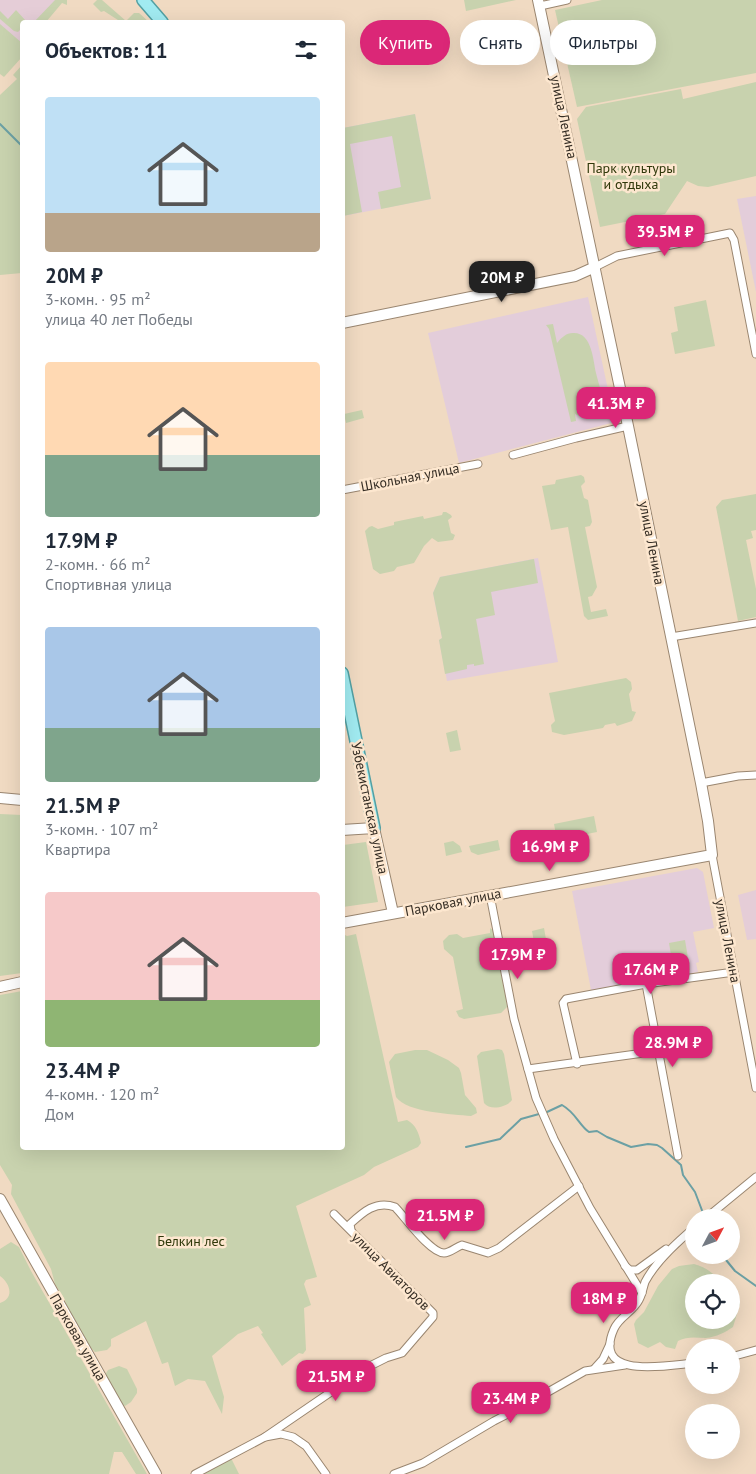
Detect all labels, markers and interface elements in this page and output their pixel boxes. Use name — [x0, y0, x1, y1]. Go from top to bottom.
chip: Купить — [360, 20, 450, 65]
chip: Снять — [460, 20, 540, 65]
chip: Фильтры — [550, 20, 656, 65]
icon: filters — [292, 36, 320, 64]
text: Объектов: 11 — [45, 37, 168, 64]
street label: улица Ленина — [546, 74, 582, 160]
icon: home — [138, 129, 228, 219]
park label: Парк культуры и отдыха — [586, 159, 676, 193]
pin: 39.5M ₽ — [619, 214, 711, 257]
text: 39.5M ₽ — [636, 221, 694, 241]
pin: 20M ₽ — [467, 260, 537, 303]
text: 20M ₽ — [45, 262, 103, 289]
text: 20M ₽ — [480, 267, 524, 287]
text: 3-комн. · 95 m² — [45, 289, 151, 309]
text: улица 40 лет Победы — [45, 309, 193, 329]
pin: 41.3M ₽ — [570, 386, 662, 429]
text: 41.3M ₽ — [587, 393, 645, 413]
icon: home — [138, 394, 228, 484]
street label: Школьная улица — [359, 459, 461, 495]
street label: улица Ленина — [635, 500, 669, 586]
text: 17.9M ₽ — [45, 527, 117, 554]
text: 2-комн. · 66 m² — [45, 554, 151, 574]
text: Спортивная улица — [45, 574, 172, 594]
icon: home — [138, 659, 228, 749]
street label: Узбекистанская улица — [347, 740, 393, 876]
text: 21.5M ₽ — [45, 792, 120, 819]
text: 3-комн. · 107 m² — [45, 819, 158, 839]
pin: 16.9M ₽ — [504, 830, 596, 872]
text: 16.9M ₽ — [521, 836, 579, 856]
text: Квартира — [45, 839, 111, 859]
street label: Парковая улица — [403, 884, 503, 920]
street label: улица Ленина — [711, 898, 745, 984]
icon: home — [138, 924, 228, 1014]
pin: 17.9M ₽ — [472, 938, 564, 980]
text: 17.9M ₽ — [490, 944, 546, 964]
pin: 17.6M ₽ — [605, 952, 697, 995]
text: 17.6M ₽ — [623, 959, 679, 979]
pin: 28.9M ₽ — [627, 1026, 719, 1068]
text: 28.9M ₽ — [644, 1032, 702, 1052]
text: 23.4M ₽ — [45, 1057, 120, 1084]
text: 4-комн. · 120 m² — [45, 1084, 159, 1104]
text: Дом — [45, 1104, 74, 1124]
pin: 21.5M ₽ — [399, 1198, 491, 1241]
text: 21.5M ₽ — [416, 1205, 474, 1225]
north arrow — [685, 1209, 740, 1264]
map controls — [685, 1209, 740, 1459]
street label: улица Авиаторов — [348, 1228, 434, 1314]
park label: Белкин лес — [157, 1232, 225, 1250]
button: locate — [685, 1274, 740, 1329]
pin: 18M ₽ — [569, 1282, 639, 1324]
text: 18M ₽ — [582, 1288, 626, 1308]
street label: Парковая улица — [46, 1290, 110, 1384]
button: + — [685, 1339, 740, 1394]
pin: 21.5M ₽ — [290, 1360, 382, 1402]
text: 21.5M ₽ — [307, 1366, 365, 1386]
pin: 23.4M ₽ — [465, 1382, 557, 1424]
text: 23.4M ₽ — [482, 1388, 540, 1408]
button: − — [685, 1404, 740, 1459]

